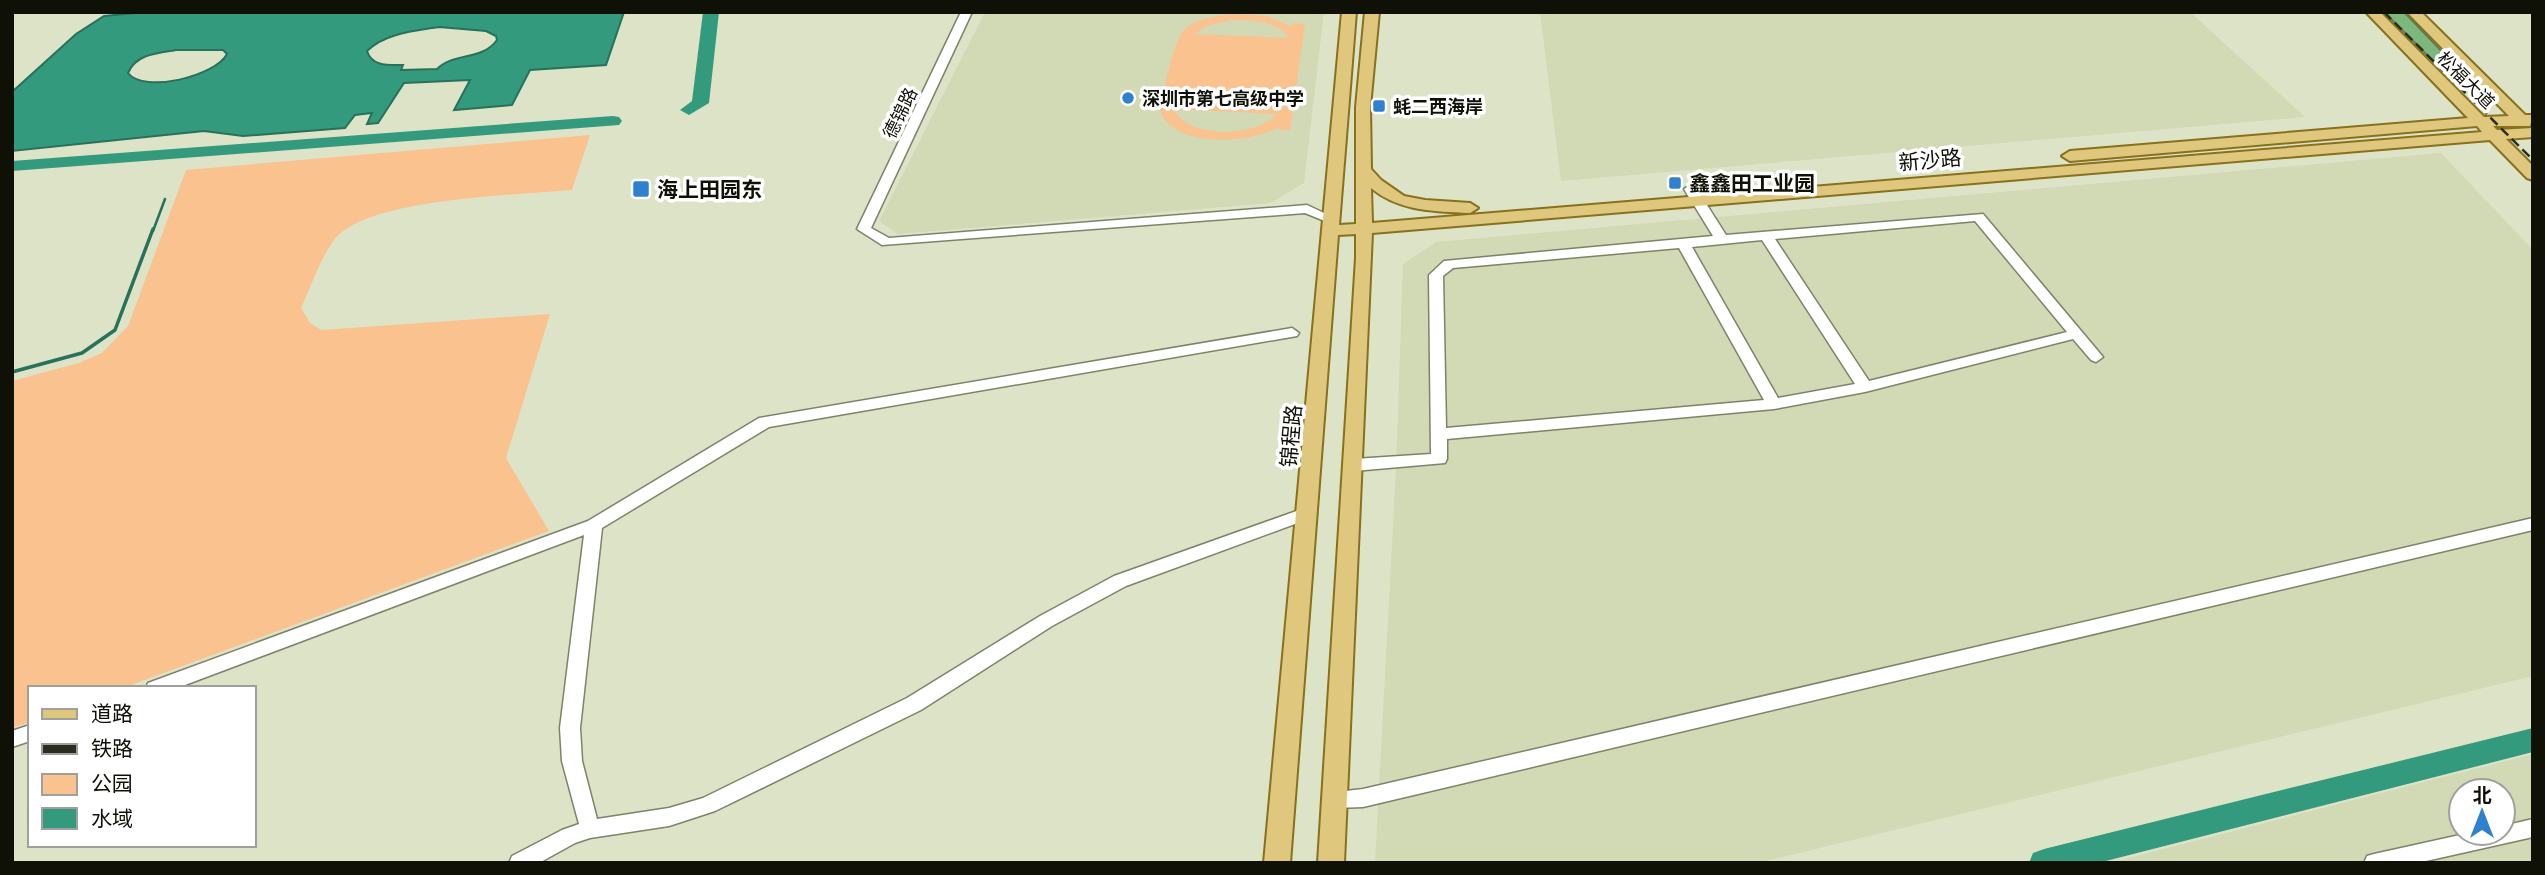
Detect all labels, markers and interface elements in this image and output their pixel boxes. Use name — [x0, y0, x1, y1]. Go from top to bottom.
street label: 松福大道 — [2433, 47, 2499, 113]
street label: 德锦路 — [879, 84, 921, 142]
place label: 深圳市第七高级中学 — [1142, 88, 1304, 109]
marker: 深圳市第七高级中学 — [1120, 90, 1136, 106]
place label: 蚝二西海岸 — [1393, 96, 1483, 117]
marker: 蚝二西海岸 — [1371, 98, 1387, 114]
street label: 新沙路 — [1898, 145, 1962, 175]
place label: 鑫鑫田工业园 — [1689, 171, 1815, 196]
marker: 鑫鑫田工业园 — [1667, 175, 1683, 191]
place label: 海上田园东 — [657, 177, 762, 202]
marker: 海上田园东 — [631, 179, 651, 199]
street label: 锦程路 — [1276, 404, 1306, 468]
legend — [28, 686, 256, 847]
text: 道路 — [91, 701, 133, 726]
text: 铁路 — [91, 736, 133, 761]
text: 公园 — [91, 771, 133, 796]
north arrow — [2447, 777, 2517, 847]
text: 北 — [2472, 784, 2492, 806]
text: 水域 — [91, 806, 133, 831]

